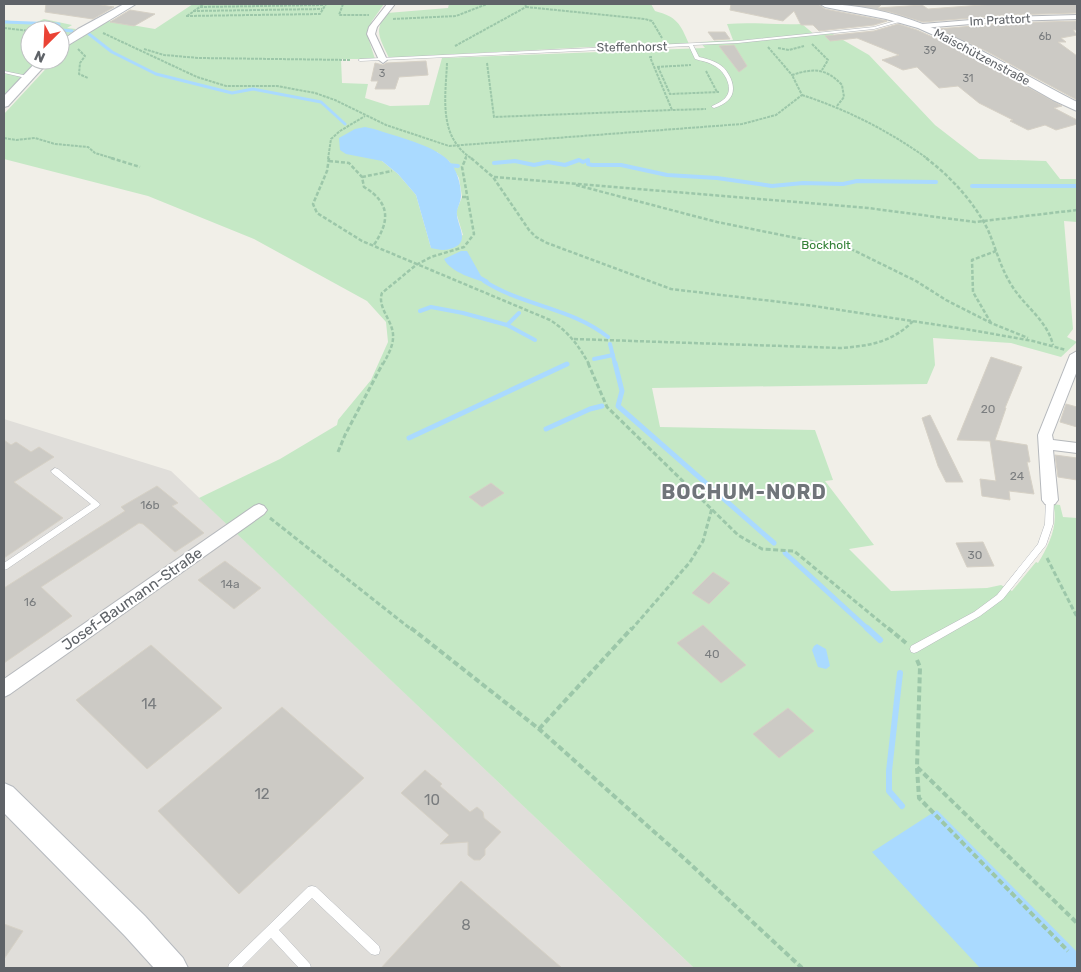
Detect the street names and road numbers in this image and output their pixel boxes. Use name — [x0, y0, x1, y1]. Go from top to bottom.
street label: Im Prattort — [969, 11, 1031, 29]
street label: Maischützenstraße — [932, 26, 1033, 88]
street label: Steffenhorst — [597, 39, 668, 55]
street label: Josef-Baumann-Straße — [58, 544, 206, 654]

